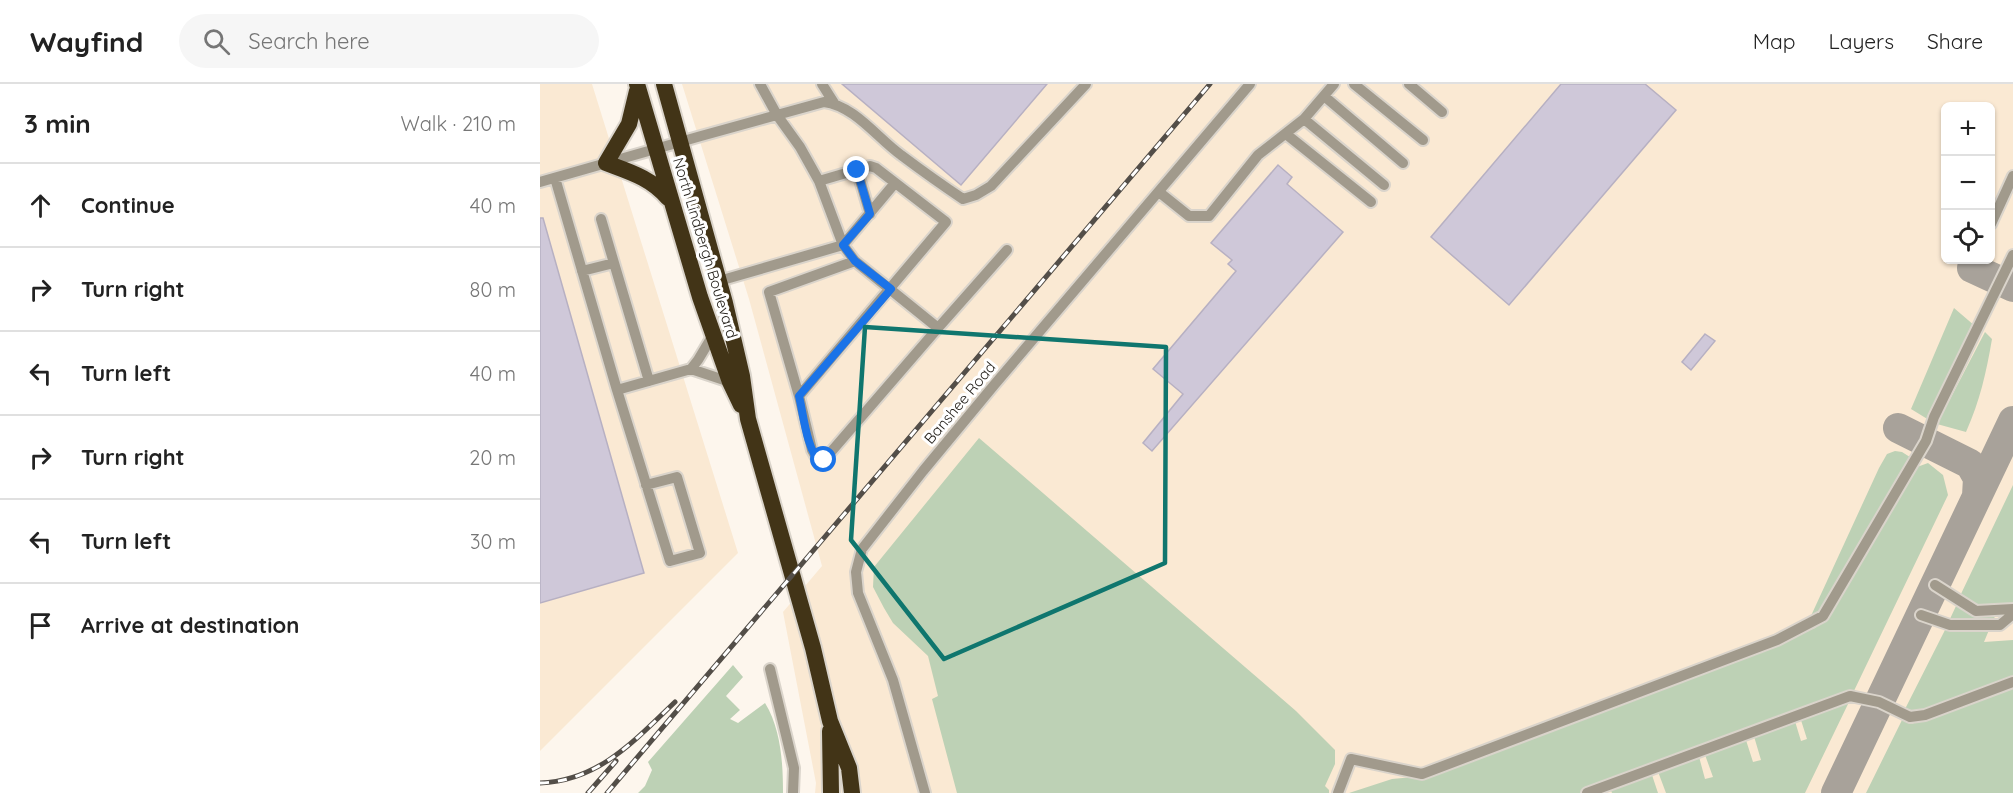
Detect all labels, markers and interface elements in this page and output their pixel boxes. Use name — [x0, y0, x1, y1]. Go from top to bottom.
search box — [179, 14, 599, 68]
text: Wayfind — [30, 24, 143, 59]
icon: search — [200, 25, 233, 58]
text: Search here — [248, 27, 370, 55]
text: Map — [1753, 28, 1796, 54]
text: Layers — [1829, 28, 1894, 54]
text: Share — [1927, 28, 1983, 54]
map controls — [1941, 102, 1995, 264]
button: + — [1941, 102, 1995, 156]
text: 3 min — [24, 107, 91, 140]
text: Walk · 210 m — [401, 111, 516, 136]
street label: North Lindbergh Boulevard — [669, 155, 742, 341]
route end — [843, 156, 869, 182]
button: − — [1941, 156, 1995, 210]
icon: ahead — [24, 189, 57, 222]
text: Continue — [81, 191, 175, 219]
text: 40 m — [470, 193, 516, 218]
button: locate — [1941, 210, 1995, 264]
icon: right — [24, 273, 57, 306]
text: Turn right — [81, 275, 185, 303]
text: 80 m — [470, 277, 516, 302]
icon: left — [24, 357, 57, 390]
street label: Banshee Road — [920, 358, 999, 448]
text: Turn left — [81, 359, 171, 387]
text: 40 m — [470, 361, 516, 386]
icon: right — [24, 441, 57, 474]
text: Turn right — [81, 443, 185, 471]
text: 20 m — [469, 445, 516, 470]
route start — [810, 446, 836, 472]
icon: left — [24, 525, 57, 558]
text: Turn left — [81, 527, 171, 555]
text: 30 m — [470, 529, 516, 554]
icon: arrive — [24, 609, 57, 642]
text: Arrive at destination — [81, 611, 299, 639]

